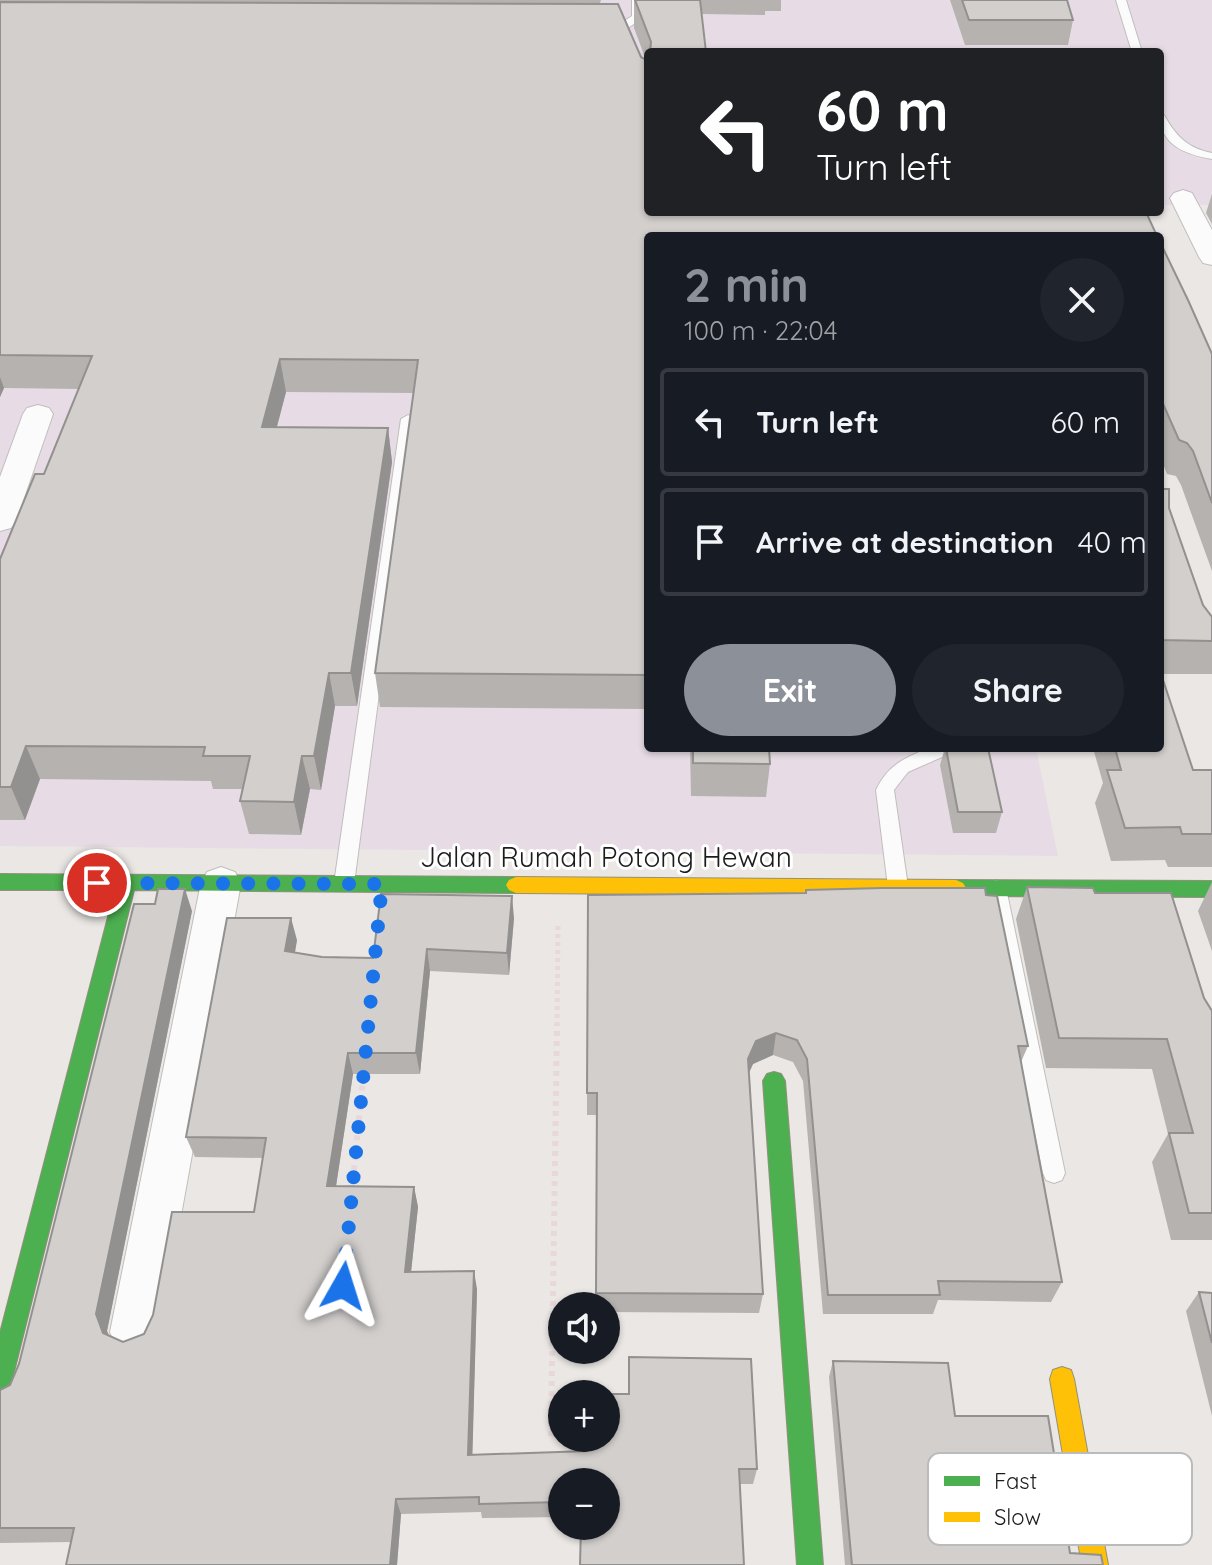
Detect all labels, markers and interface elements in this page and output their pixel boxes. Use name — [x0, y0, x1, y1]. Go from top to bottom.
text: 60 m — [816, 75, 949, 145]
icon: left — [684, 80, 788, 184]
text: Turn left — [816, 144, 952, 189]
text: 2 min — [684, 254, 809, 314]
button: close — [1040, 258, 1124, 342]
text: 100 m · 22:04 — [684, 314, 837, 347]
icon: left — [688, 400, 732, 444]
text: Turn left — [756, 403, 879, 441]
text: 60 m — [1050, 403, 1120, 441]
icon: arrive — [688, 520, 732, 564]
text: Arrive at destination — [756, 523, 1054, 561]
text: 40 m — [1078, 523, 1147, 561]
button: Exit — [684, 644, 896, 736]
button: Share — [912, 644, 1124, 736]
street label: Jalan Rumah Potong Hewan — [420, 839, 792, 874]
pin — [63, 849, 131, 917]
icon: arrive — [75, 861, 119, 905]
position arrow — [301, 1244, 385, 1328]
map controls — [548, 1292, 620, 1540]
button: sound — [548, 1292, 620, 1364]
button: + — [548, 1380, 620, 1452]
legend — [928, 1453, 1192, 1545]
text: Fast — [994, 1467, 1037, 1495]
button: − — [548, 1468, 620, 1540]
text: Slow — [994, 1503, 1041, 1531]

